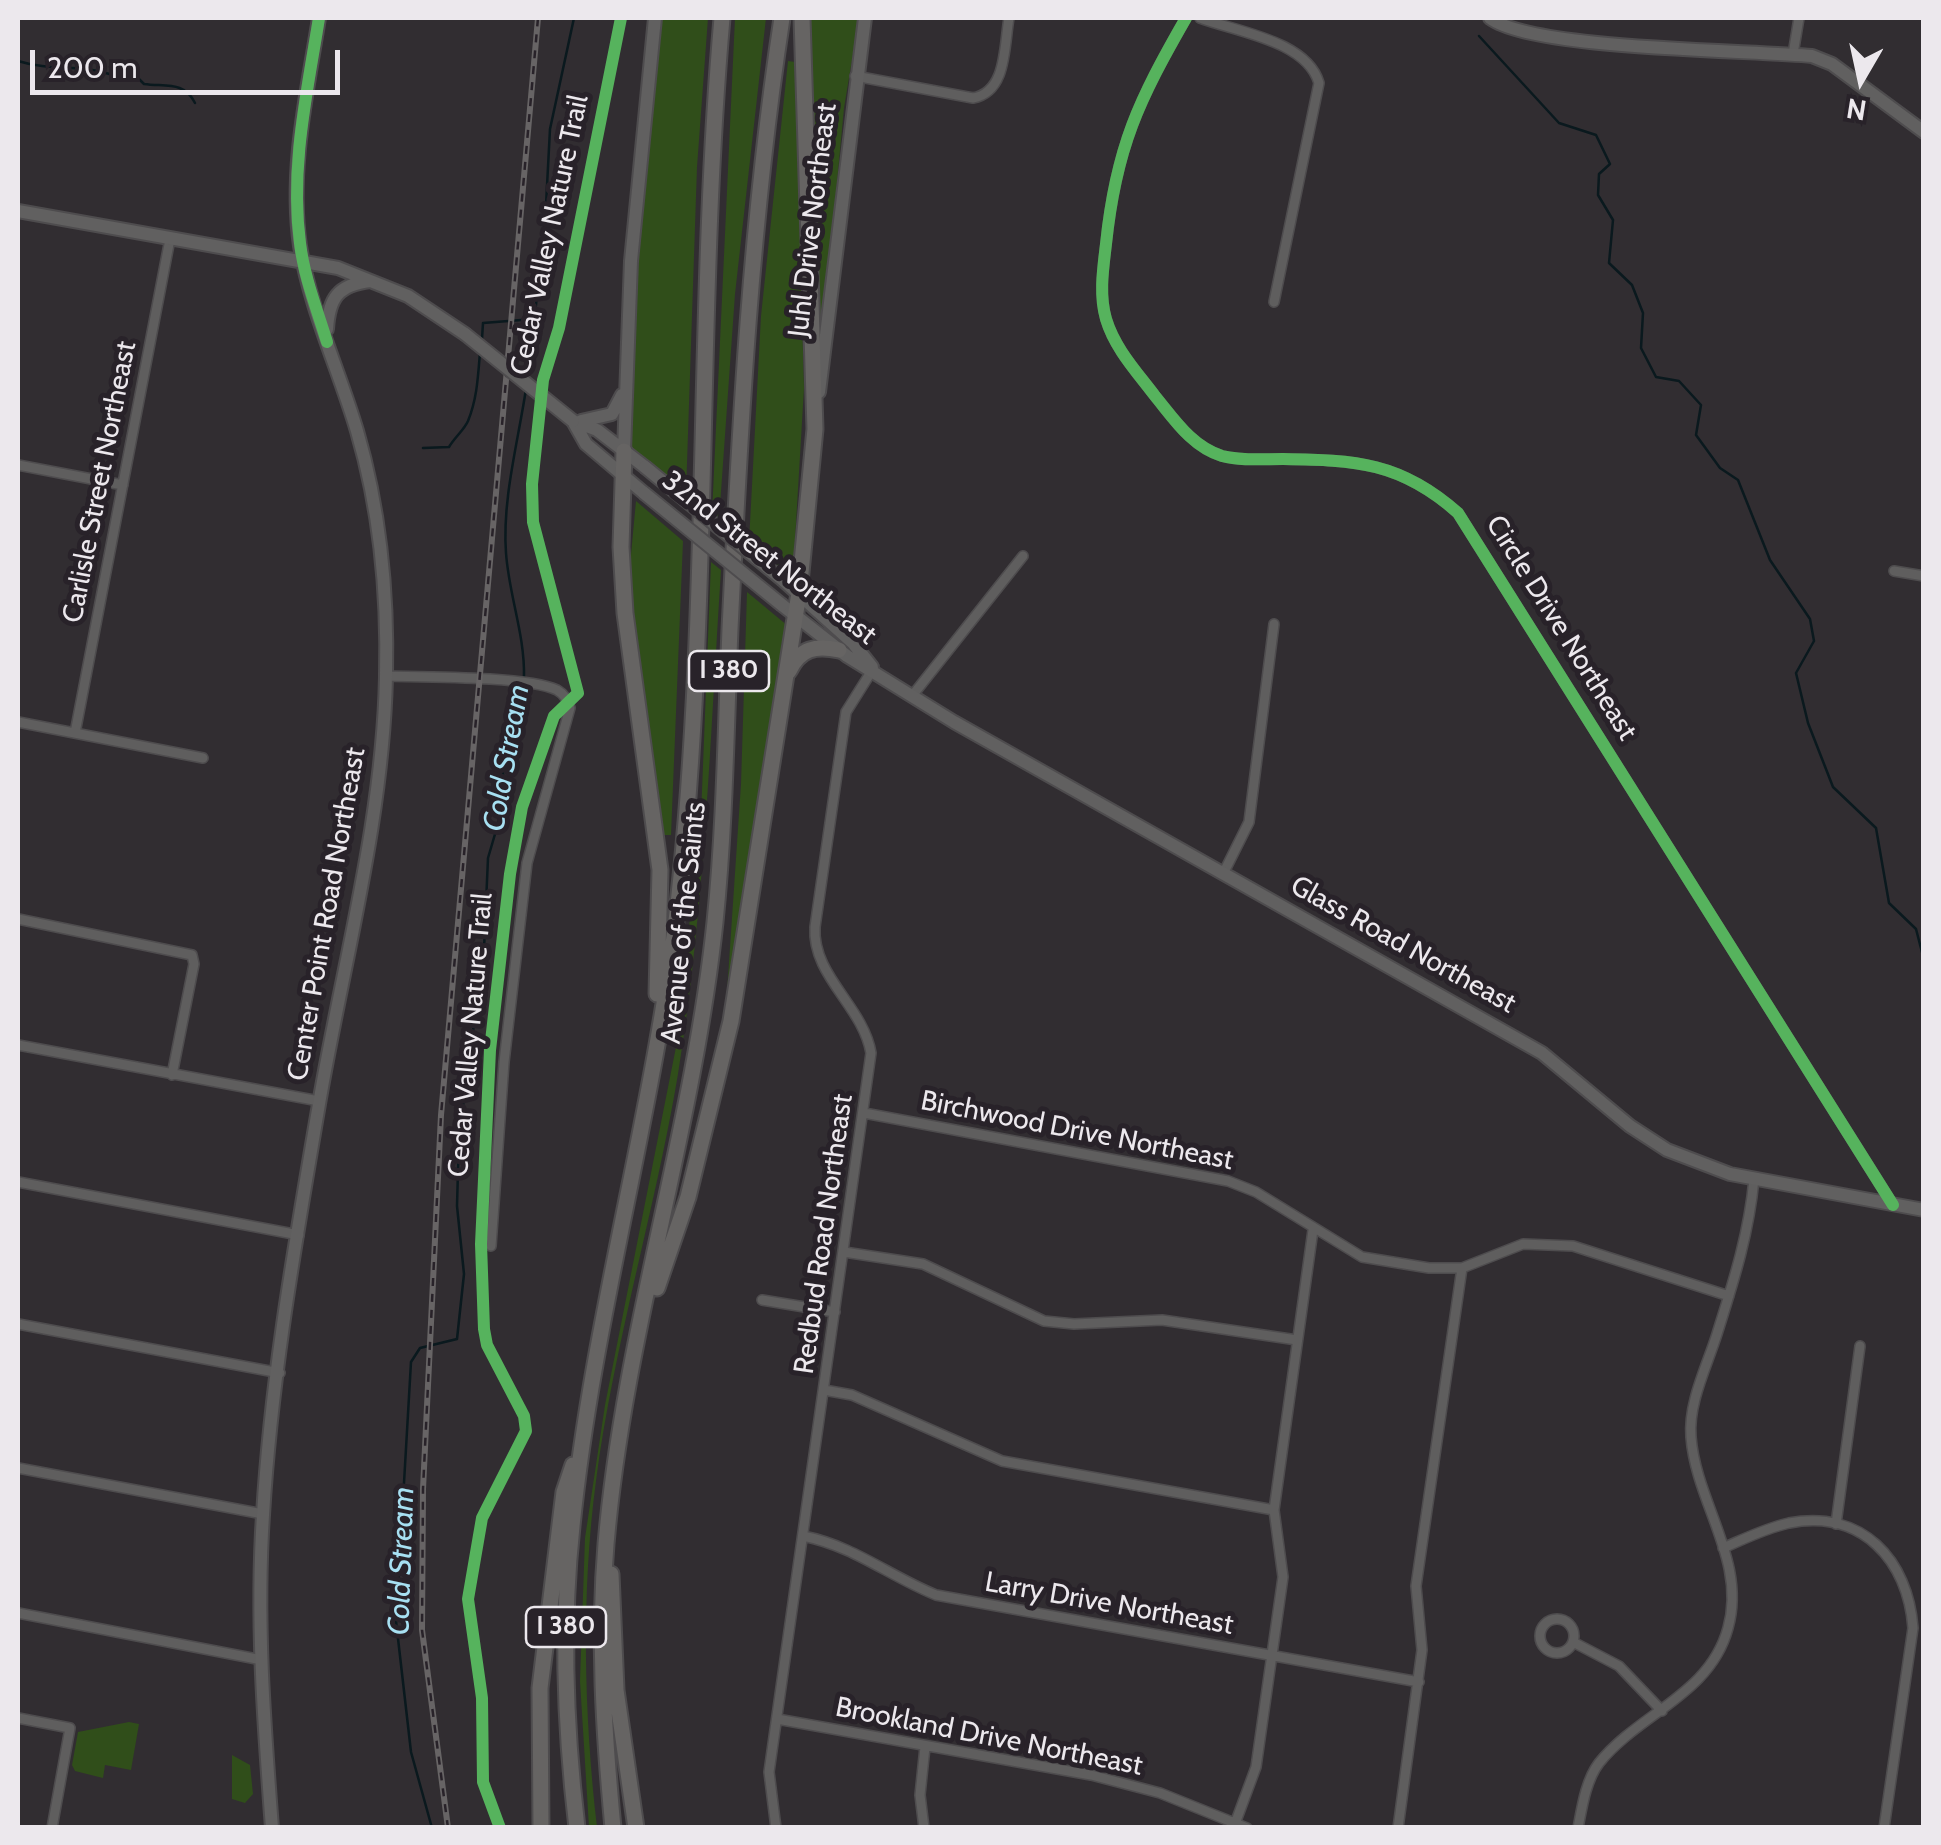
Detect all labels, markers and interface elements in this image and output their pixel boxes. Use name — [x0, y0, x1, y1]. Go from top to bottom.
scale bar — [35, 30, 345, 92]
north arrow — [1811, 30, 1911, 130]
text: 200 m — [47, 49, 138, 86]
text: N — [1844, 91, 1869, 128]
street label: Cedar Valley Nature Trail — [504, 92, 596, 378]
street label: Juhl Drive Northeast — [782, 101, 844, 339]
street label: Carlisle Street Northeast — [56, 338, 144, 626]
street label: 32nd Street Northeast — [655, 464, 883, 652]
street label: Circle Drive Northeast — [1478, 510, 1644, 746]
road number: I 380 — [689, 651, 769, 691]
water label: Cold Stream — [476, 682, 538, 834]
street label: Center Point Road Northeast — [281, 745, 373, 1083]
street label: Avenue of the Saints — [655, 800, 713, 1046]
street label: Glass Road Northeast — [1285, 869, 1521, 1021]
street label: Cedar Valley Nature Trail — [442, 891, 500, 1179]
street label: Birchwood Drive Northeast — [918, 1084, 1236, 1178]
street label: Redbud Road Northeast — [788, 1092, 860, 1376]
water label: Cold Stream — [381, 1486, 423, 1636]
street label: Larry Drive Northeast — [982, 1566, 1236, 1642]
road number: I 380 — [526, 1607, 606, 1647]
street label: Brookland Drive Northeast — [833, 1691, 1145, 1783]

